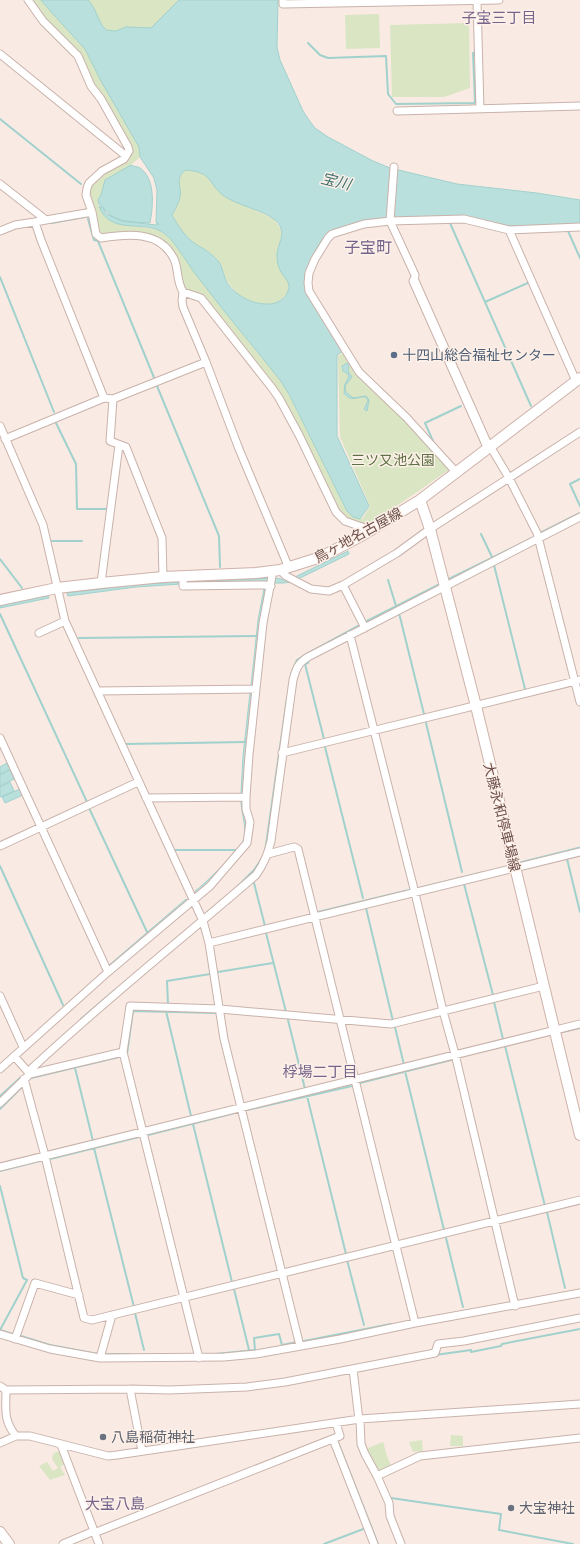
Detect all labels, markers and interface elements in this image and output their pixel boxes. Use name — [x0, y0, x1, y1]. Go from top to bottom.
district label: 子宝三丁目 — [461, 8, 537, 27]
water label: 宝川 — [319, 168, 355, 194]
district label: 子宝町 — [344, 237, 392, 257]
place label: 十四山総合福祉センター — [402, 346, 556, 364]
marker: 十四山総合福祉センター — [389, 350, 399, 360]
park label: 三ツ又池公園 — [351, 451, 435, 469]
street label: 鳥ヶ地名古屋線 — [311, 503, 405, 567]
street label: 大藤永和停車場線 — [480, 760, 524, 874]
district label: 桴場二丁目 — [282, 1062, 358, 1081]
place label: 八島稲荷神社 — [111, 1428, 195, 1446]
marker: 八島稲荷神社 — [98, 1432, 108, 1442]
district label: 大宝八島 — [85, 1494, 145, 1513]
place label: 大宝神社 — [519, 1499, 575, 1517]
marker: 大宝神社 — [506, 1503, 516, 1513]

